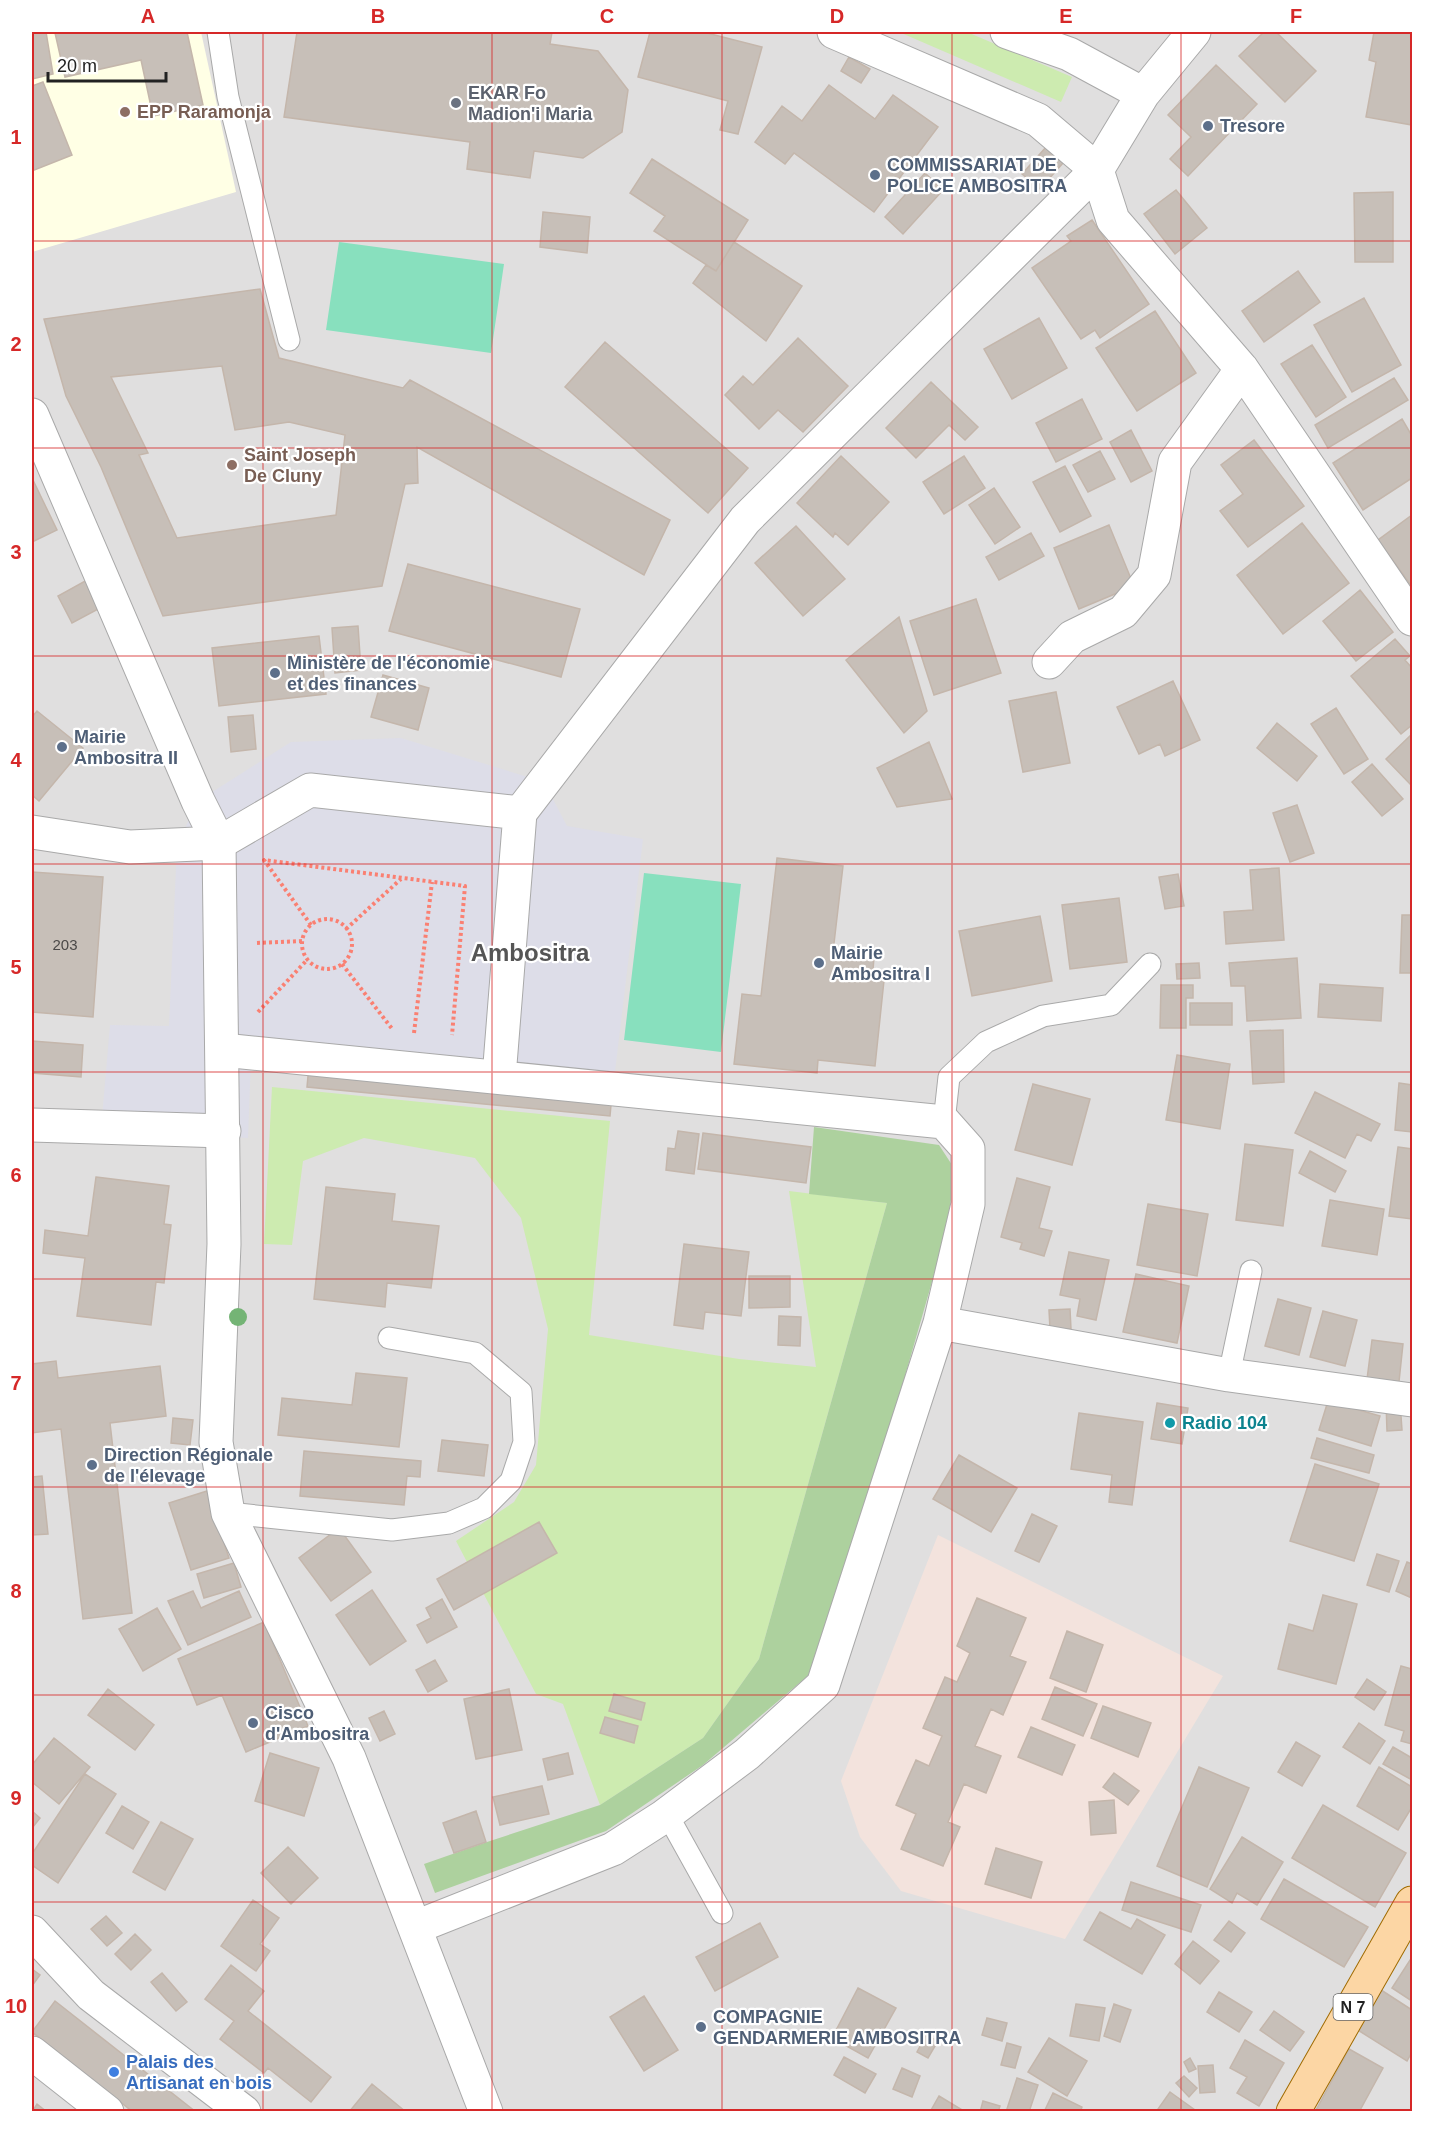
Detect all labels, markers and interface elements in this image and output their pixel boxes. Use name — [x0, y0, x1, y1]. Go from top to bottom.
text: A — [141, 5, 155, 27]
text: B — [371, 5, 385, 27]
text: C — [600, 5, 614, 27]
text: D — [830, 5, 844, 27]
text: E — [1059, 5, 1073, 27]
text: F — [1290, 5, 1302, 27]
scale bar — [48, 45, 166, 83]
text: 20 m — [57, 56, 97, 76]
place label: EKAR Fo Madion'i Maria — [468, 83, 593, 124]
marker: EKAR Fo Madion'i Maria — [449, 96, 463, 110]
place label: EPP Raramonja — [137, 102, 272, 122]
marker: EPP Raramonja — [118, 105, 132, 119]
place label: Tresore — [1220, 116, 1285, 136]
marker: Tresore — [1201, 119, 1215, 133]
text: 1 — [10, 126, 22, 148]
place label: COMMISSARIAT DE POLICE AMBOSITRA — [887, 155, 1067, 196]
marker: COMMISSARIAT DE POLICE AMBOSITRA — [868, 168, 882, 182]
text: 2 — [10, 333, 22, 355]
place label: Saint Joseph De Cluny — [244, 445, 356, 486]
marker: Saint Joseph De Cluny — [225, 458, 239, 472]
text: 3 — [10, 541, 22, 563]
place label: Ministère de l'économie et des finances — [287, 653, 490, 694]
marker: Ministère de l'économie et des finances — [268, 666, 282, 680]
place label: Mairie Ambositra II — [74, 727, 178, 768]
marker: Mairie Ambositra II — [55, 740, 69, 754]
text: 4 — [10, 749, 22, 771]
house number: 203 — [52, 936, 78, 953]
district label: Ambositra — [471, 939, 590, 966]
place label: Mairie Ambositra I — [831, 943, 930, 984]
text: 5 — [10, 956, 22, 978]
marker: Mairie Ambositra I — [812, 956, 826, 970]
text: 6 — [10, 1164, 22, 1186]
text: 7 — [10, 1372, 22, 1394]
place label: Radio 104 — [1182, 1413, 1267, 1433]
marker: Radio 104 — [1163, 1416, 1177, 1430]
place label: Direction Régionale de l'élevage — [104, 1445, 273, 1486]
marker: Direction Régionale de l'élevage — [85, 1458, 99, 1472]
text: 8 — [10, 1580, 22, 1602]
place label: Cisco d'Ambositra — [265, 1703, 370, 1744]
marker: Cisco d'Ambositra — [246, 1716, 260, 1730]
text: 9 — [10, 1787, 22, 1809]
road number: N 7 — [1334, 1994, 1372, 2020]
text: 10 — [5, 1995, 27, 2017]
place label: COMPAGNIE GENDARMERIE AMBOSITRA — [713, 2007, 961, 2048]
marker: COMPAGNIE GENDARMERIE AMBOSITRA — [694, 2020, 708, 2034]
place label: Palais des Artisanat en bois — [126, 2052, 272, 2093]
marker: Palais des Artisanat en bois — [107, 2065, 121, 2079]

